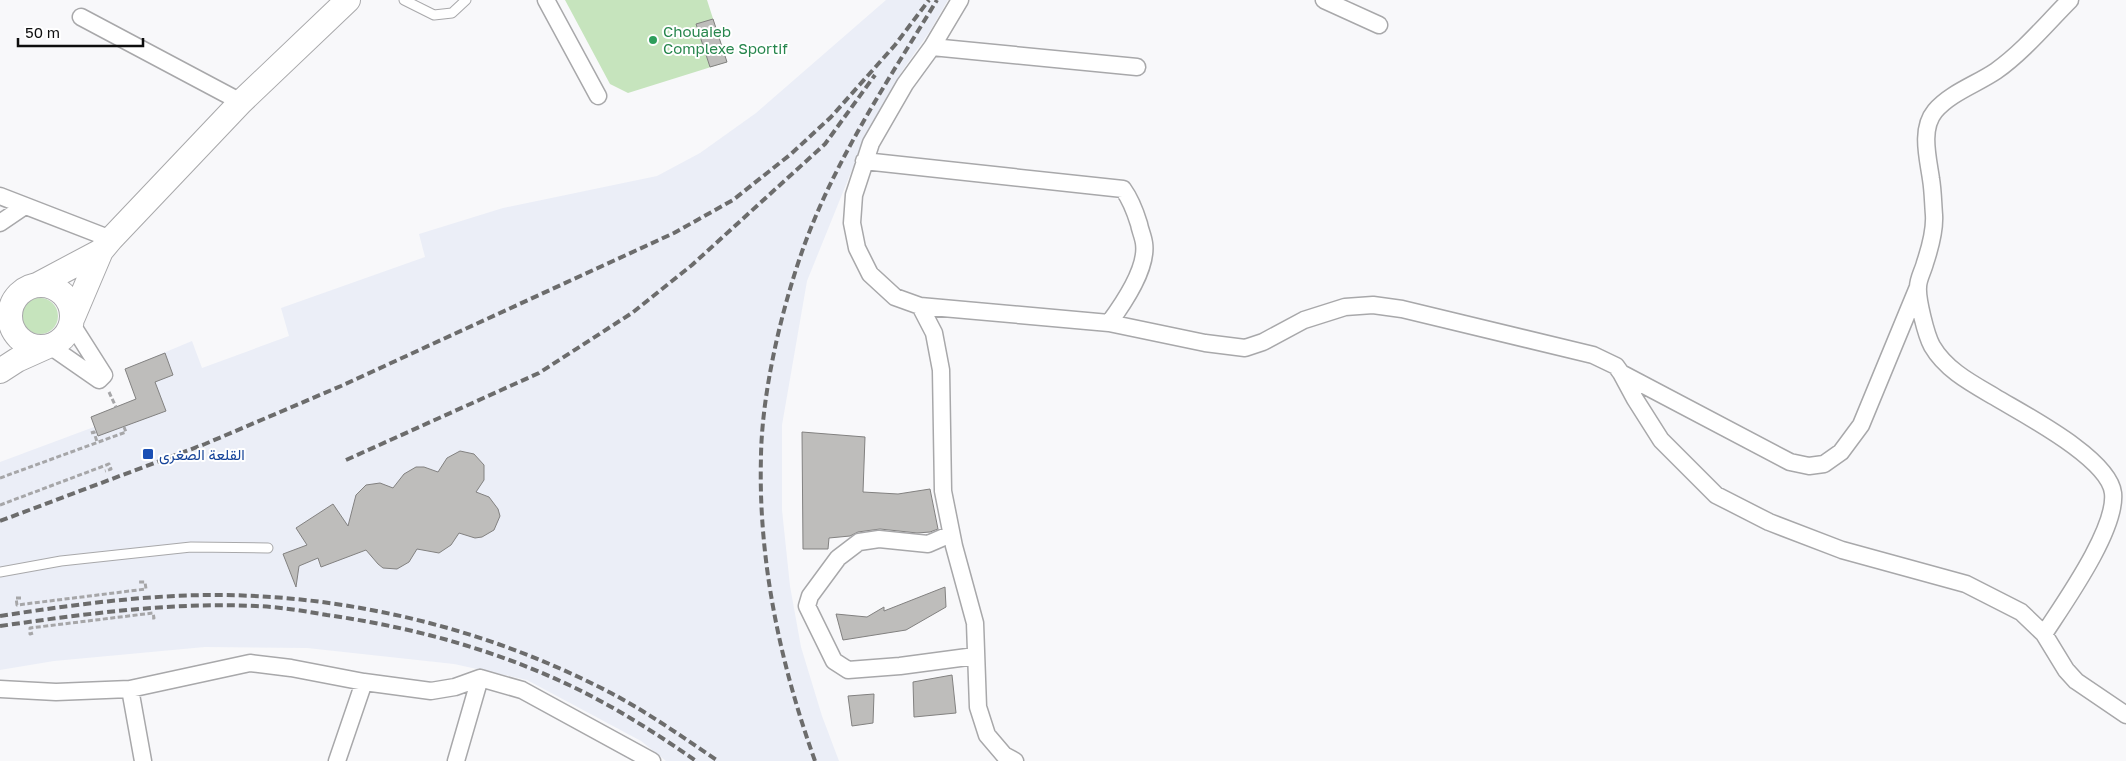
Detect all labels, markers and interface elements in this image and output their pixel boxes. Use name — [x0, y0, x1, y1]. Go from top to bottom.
scale bar — [18, 15, 142, 47]
place label: Chouaieb Complexe Sportif — [663, 22, 788, 57]
text: 50 m — [25, 23, 60, 41]
marker: Chouaieb Complexe Sportif — [647, 34, 659, 46]
place label: القلعة الصغرى — [159, 445, 245, 465]
marker: القلعة الصغرى — [141, 447, 155, 461]

